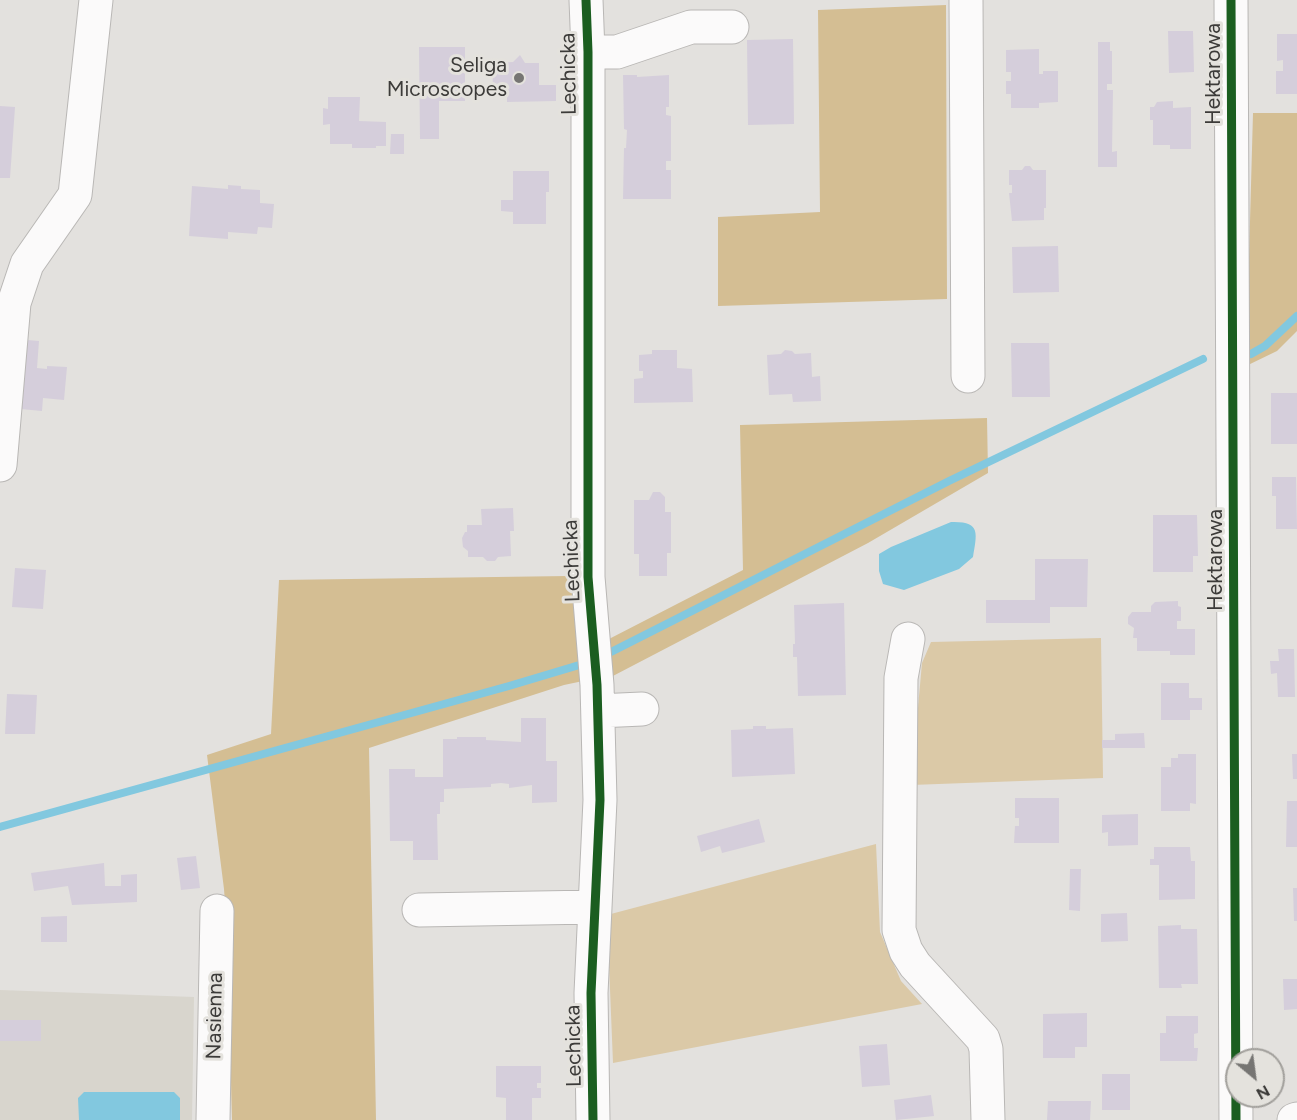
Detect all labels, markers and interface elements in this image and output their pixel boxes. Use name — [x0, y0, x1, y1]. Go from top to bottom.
street label: Hektarowa — [1201, 23, 1227, 125]
street label: Lechicka — [556, 33, 582, 115]
place label: Seliga Microscopes — [387, 53, 507, 103]
marker: Seliga Microscopes — [512, 71, 526, 85]
street label: Hektarowa — [1203, 509, 1229, 611]
street label: Lechicka — [558, 519, 586, 603]
street label: Nasienna — [202, 972, 228, 1060]
street label: Lechicka — [561, 1005, 587, 1087]
north arrow — [1225, 1048, 1285, 1108]
text: N — [1253, 1081, 1273, 1104]

